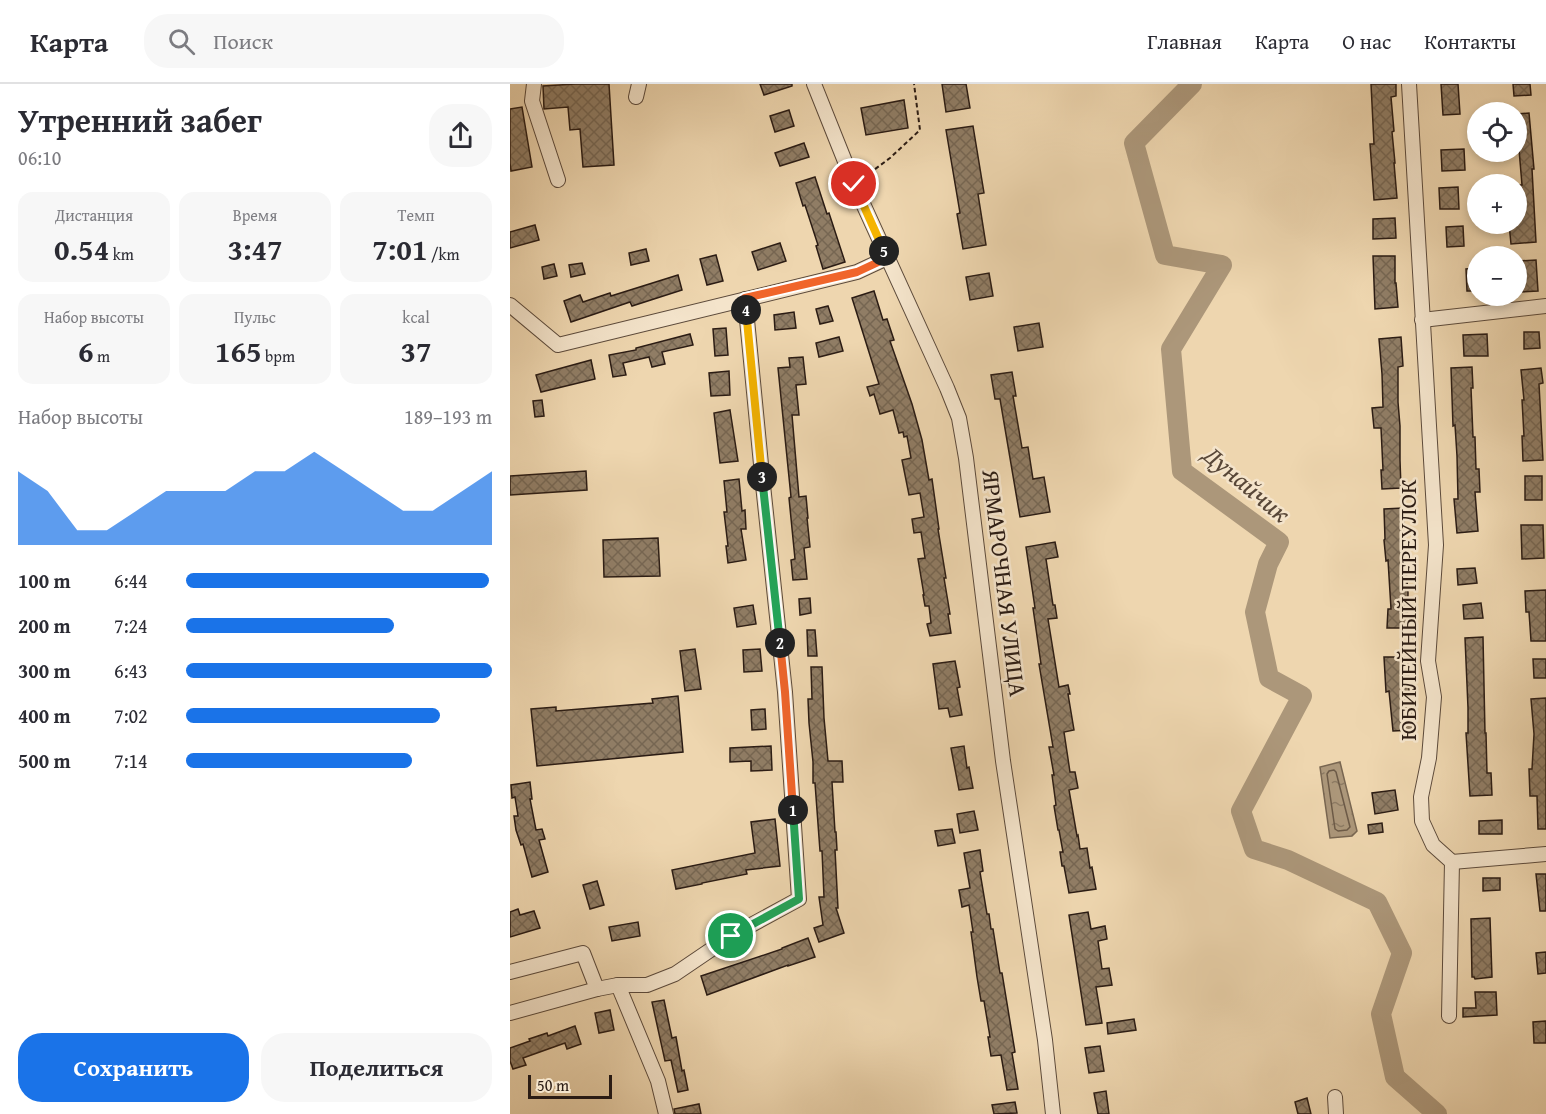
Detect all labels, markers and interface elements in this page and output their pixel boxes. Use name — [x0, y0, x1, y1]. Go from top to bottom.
search box — [144, 14, 564, 68]
text: Карта — [30, 21, 108, 62]
icon: search — [165, 25, 198, 58]
text: Поиск — [213, 25, 273, 57]
text: Главная — [1147, 26, 1222, 57]
text: Карта — [1255, 26, 1309, 57]
text: О нас — [1342, 26, 1391, 57]
text: Контакты — [1424, 26, 1516, 57]
text: Утренний забег — [18, 96, 262, 144]
map controls — [1467, 102, 1527, 306]
button: locate — [1467, 102, 1527, 162]
button: share — [429, 104, 492, 167]
text: 06:10 — [18, 143, 61, 172]
pin — [828, 158, 879, 209]
icon: check — [837, 167, 870, 200]
button: + — [1467, 174, 1527, 234]
text: Дистанция — [55, 203, 133, 227]
text: Время — [233, 203, 277, 227]
text: Темп — [398, 203, 434, 227]
text: 0.54 — [54, 227, 109, 271]
text: 3:47 — [227, 227, 283, 271]
text: 7:01 — [372, 227, 427, 271]
pin: 5 — [869, 236, 899, 266]
text: 5 — [880, 239, 888, 263]
text: km — [109, 242, 134, 266]
text: /km — [427, 242, 460, 266]
button: − — [1467, 246, 1527, 306]
pin: 4 — [731, 295, 761, 325]
text: 4 — [742, 298, 750, 322]
text: Набор высоты — [44, 305, 144, 329]
text: Пульс — [234, 305, 276, 329]
text: kcal — [402, 305, 430, 329]
text: 6 — [78, 329, 93, 373]
text: 165 — [215, 329, 262, 373]
text: 37 — [400, 329, 432, 373]
text: m — [93, 344, 110, 368]
text: bpm — [262, 344, 295, 368]
text: Набор высоты — [18, 402, 143, 431]
text: 189–193 m — [404, 402, 492, 431]
water label: Дунайчик — [1193, 434, 1300, 532]
pin: 3 — [747, 462, 777, 492]
text: 3 — [758, 465, 766, 489]
street label: ЯРМАРОЧНАЯ УЛИЦА — [973, 466, 1036, 699]
street label: ЮБИЛЕЙНЫЙ ПЕРЕУЛОК — [1390, 479, 1425, 741]
text: 100 m — [18, 566, 71, 595]
text: 6:44 — [114, 566, 148, 595]
text: 200 m — [18, 611, 71, 640]
text: 7:24 — [114, 611, 148, 640]
pin: 2 — [765, 628, 795, 658]
text: 2 — [776, 631, 784, 655]
text: 300 m — [18, 656, 71, 685]
text: 6:43 — [114, 656, 148, 685]
text: 400 m — [18, 701, 71, 730]
text: 7:02 — [114, 701, 148, 730]
text: 500 m — [18, 746, 71, 775]
text: 7:14 — [114, 746, 148, 775]
pin: 1 — [778, 795, 808, 825]
text: 1 — [789, 798, 797, 822]
pin — [705, 910, 756, 961]
icon: arrive — [714, 919, 747, 952]
button: Сохранить — [18, 1033, 249, 1102]
button: Поделиться — [261, 1033, 492, 1102]
scale bar — [528, 1072, 612, 1100]
text: 50 m — [537, 1073, 569, 1097]

